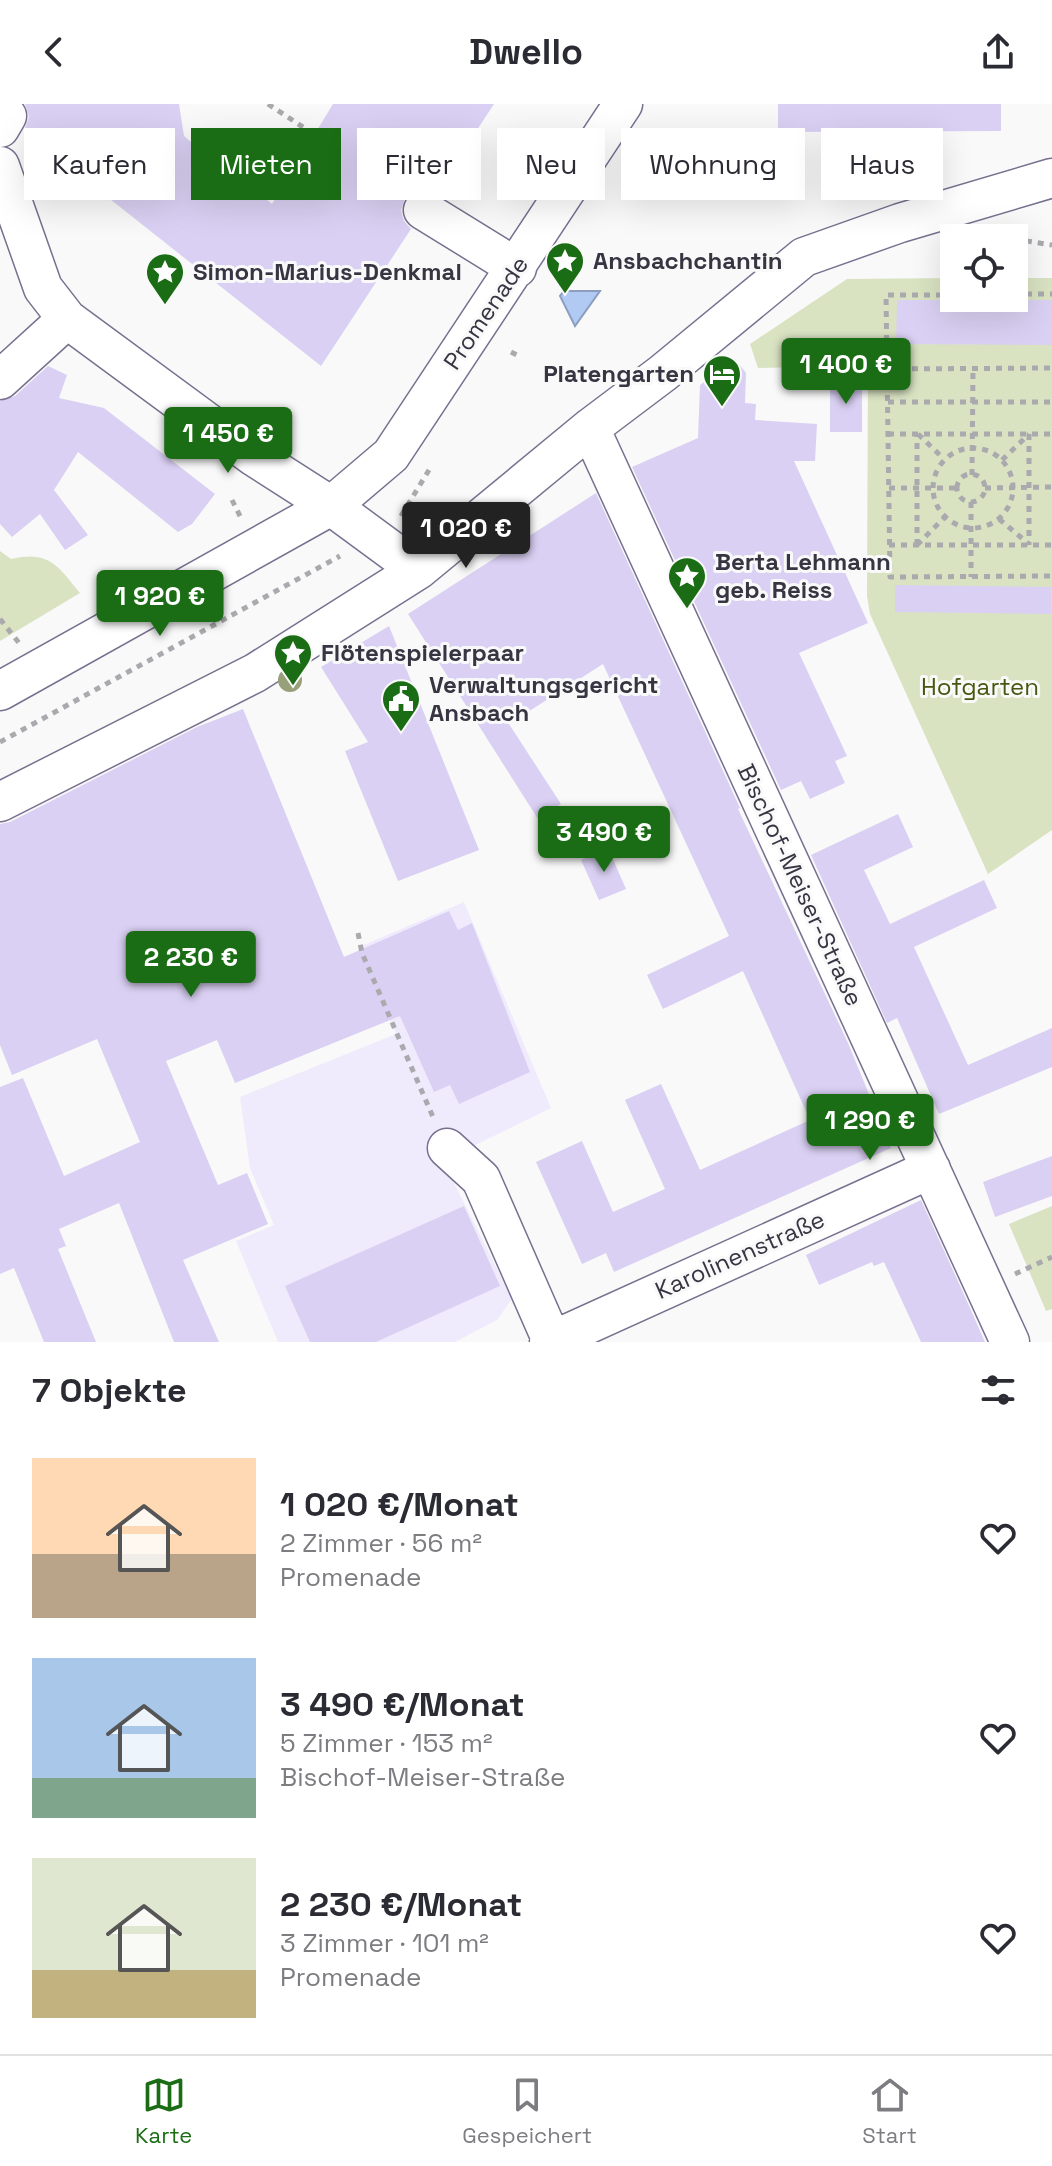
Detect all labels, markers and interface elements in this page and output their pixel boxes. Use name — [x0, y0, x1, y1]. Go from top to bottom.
text: Dwello — [469, 29, 583, 75]
icon: back — [32, 30, 76, 74]
icon: share — [976, 30, 1020, 74]
chip: Kaufen — [24, 128, 175, 200]
chip: Mieten — [191, 128, 341, 200]
chip: Filter — [357, 128, 481, 200]
chip: Neu — [497, 128, 605, 200]
chip: Wohnung — [621, 128, 805, 200]
chip: Haus — [821, 128, 943, 200]
map controls — [940, 224, 1028, 312]
button: locate — [940, 224, 1028, 312]
place icon: Ansbachchantin — [544, 240, 586, 295]
place label: Ansbachchantin — [593, 245, 783, 276]
street label: Promenade — [436, 250, 535, 376]
place icon: Simon-Marius-Denkmal — [144, 251, 186, 306]
place label: Simon-Marius-Denkmal — [193, 256, 462, 287]
pin: 1 400 € — [772, 338, 920, 406]
text: 1 400 € — [800, 347, 892, 381]
hotel icon: Platengarten — [701, 353, 743, 408]
place label: Platengarten — [543, 358, 694, 389]
pin: 1 450 € — [154, 407, 302, 475]
text: 1 450 € — [182, 416, 274, 450]
pin: 1 020 € — [392, 502, 540, 570]
text: 1 020 € — [420, 511, 512, 545]
place label: Berta Lehmann geb. Reiss — [715, 546, 891, 605]
place icon: Berta Lehmann geb. Reiss — [666, 555, 708, 610]
pin: 1 920 € — [86, 570, 234, 638]
text: 1 920 € — [115, 579, 205, 613]
place icon: Flötenspielerpaar — [272, 632, 314, 687]
place label: Flötenspielerpaar — [321, 637, 524, 668]
place label: Verwaltungsgericht Ansbach — [429, 669, 658, 728]
park label: Hofgarten — [921, 671, 1039, 702]
public building icon: Verwaltungsgericht Ansbach — [380, 678, 422, 733]
street label: Bischof-Meiser-Straße — [731, 759, 870, 1011]
pin: 3 490 € — [530, 806, 678, 874]
text: 3 490 € — [556, 815, 652, 849]
pin: 2 230 € — [117, 931, 265, 999]
text: 2 230 € — [144, 940, 238, 974]
pin: 1 290 € — [796, 1094, 944, 1162]
text: 1 290 € — [825, 1103, 915, 1137]
street label: Karolinenstraße — [650, 1203, 829, 1306]
icon: filters — [976, 1368, 1020, 1412]
text: 7 Objekte — [32, 1369, 187, 1412]
text: 1 020 €/Monat — [280, 1483, 519, 1526]
icon: home — [96, 1490, 192, 1586]
icon: heart — [976, 1516, 1020, 1560]
text: 2 Zimmer · 56 m² — [280, 1526, 482, 1560]
text: Promenade — [280, 1560, 421, 1594]
text: 3 490 €/Monat — [280, 1683, 525, 1726]
icon: home — [96, 1690, 192, 1786]
icon: heart — [976, 1716, 1020, 1760]
text: 5 Zimmer · 153 m² — [280, 1726, 492, 1760]
text: Bischof-Meiser-Straße — [280, 1760, 565, 1794]
text: 2 230 €/Monat — [280, 1883, 522, 1926]
icon: home — [96, 1890, 192, 1986]
icon: heart — [976, 1916, 1020, 1960]
text: 3 Zimmer · 101 m² — [280, 1926, 489, 1960]
text: Promenade — [280, 1960, 421, 1994]
tab: Karte — [135, 2073, 192, 2149]
tab: Gespeichert — [462, 2073, 592, 2149]
tab: Start — [862, 2073, 917, 2149]

